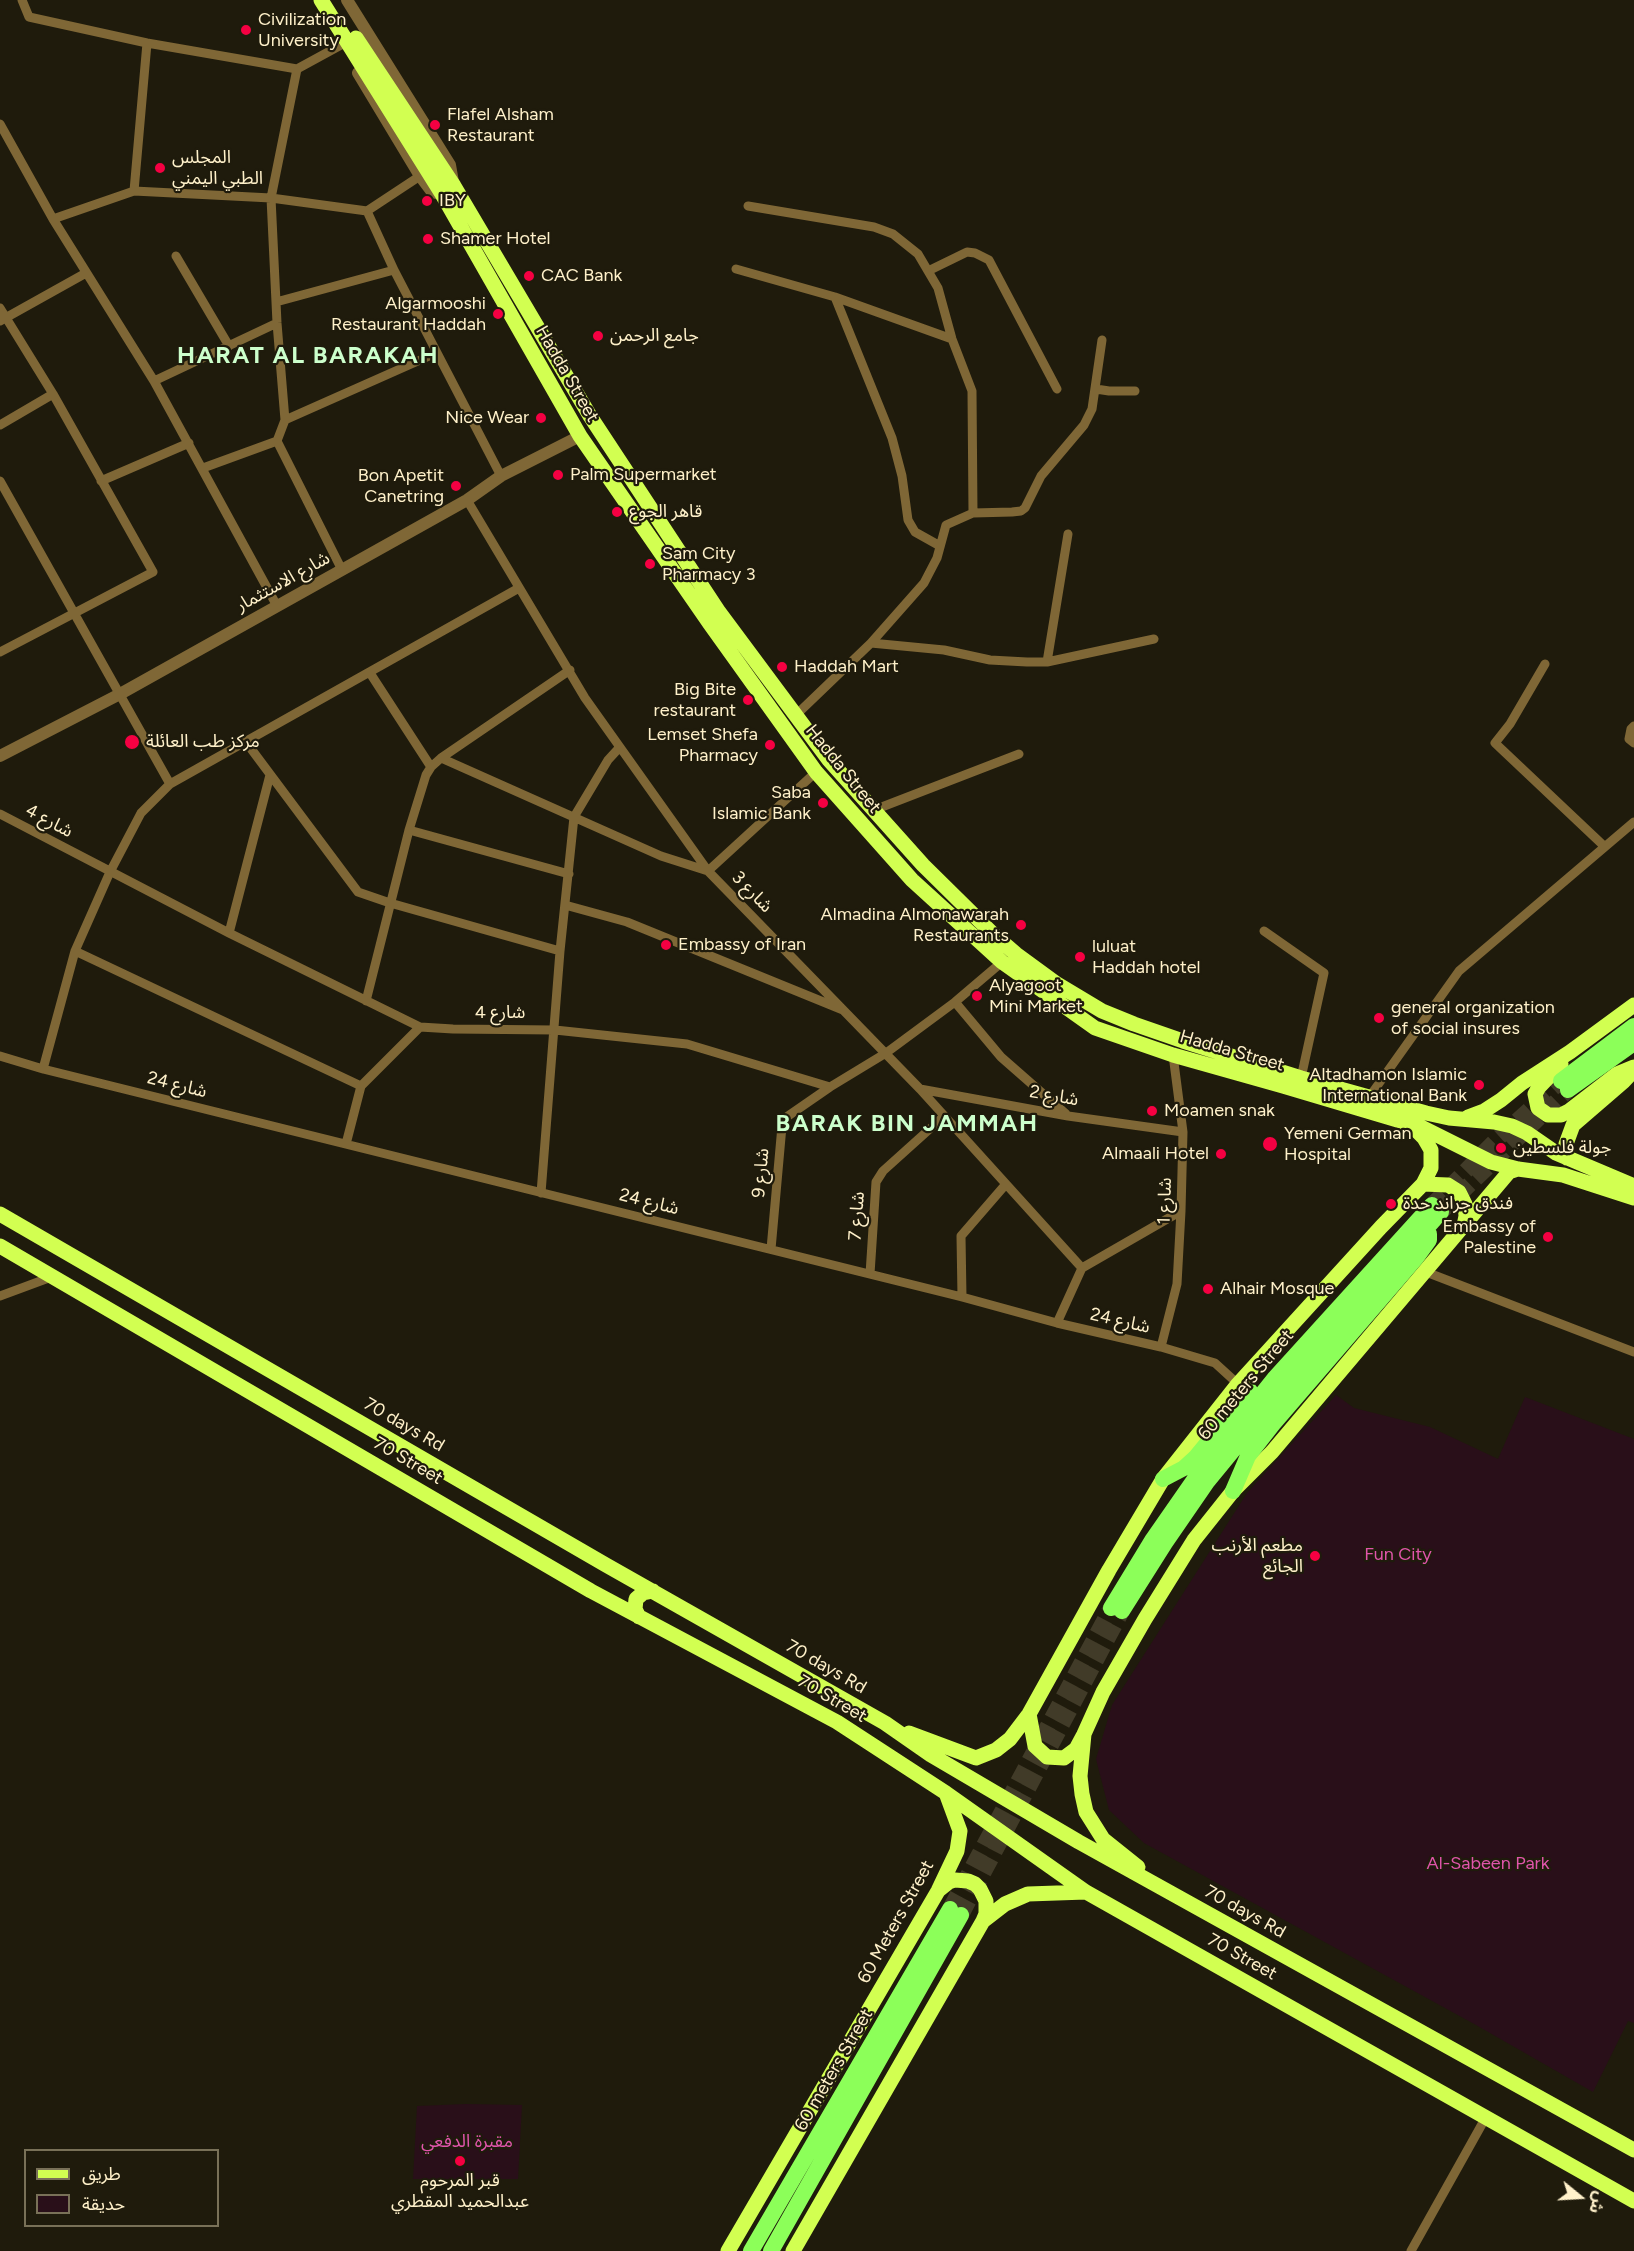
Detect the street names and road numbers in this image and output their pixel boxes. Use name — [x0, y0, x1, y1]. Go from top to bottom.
street label: Hadda Street — [531, 322, 603, 426]
street label: شارع الاستثمار — [232, 547, 334, 617]
street label: Hadda Street — [801, 720, 885, 818]
street label: شارع 4 — [22, 800, 76, 842]
street label: شارع 3 — [727, 867, 777, 917]
street label: شارع 4 — [475, 1002, 525, 1024]
street label: Hadda Street — [1177, 1026, 1287, 1076]
street label: شارع 24 — [145, 1067, 209, 1103]
street label: شارع 2 — [1028, 1081, 1080, 1111]
street label: شارع 9 — [748, 1147, 774, 1199]
street label: شارع 1 — [1153, 1177, 1177, 1225]
street label: شارع 24 — [617, 1184, 681, 1220]
street label: شارع 7 — [845, 1191, 869, 1241]
street label: شارع 24 — [1088, 1304, 1152, 1338]
street label: 60 meters Street — [1194, 1325, 1298, 1445]
street label: 70 days Rd — [360, 1393, 448, 1457]
street label: 70 Street — [370, 1433, 446, 1489]
street label: 70 days Rd — [782, 1635, 870, 1699]
street label: 70 Street — [794, 1671, 870, 1727]
street label: 60 Meters Street — [853, 1857, 939, 1987]
street label: 70 days Rd — [1201, 1881, 1289, 1943]
street label: 70 Street — [1204, 1929, 1280, 1985]
street label: 60 meters Street — [790, 2005, 878, 2135]

